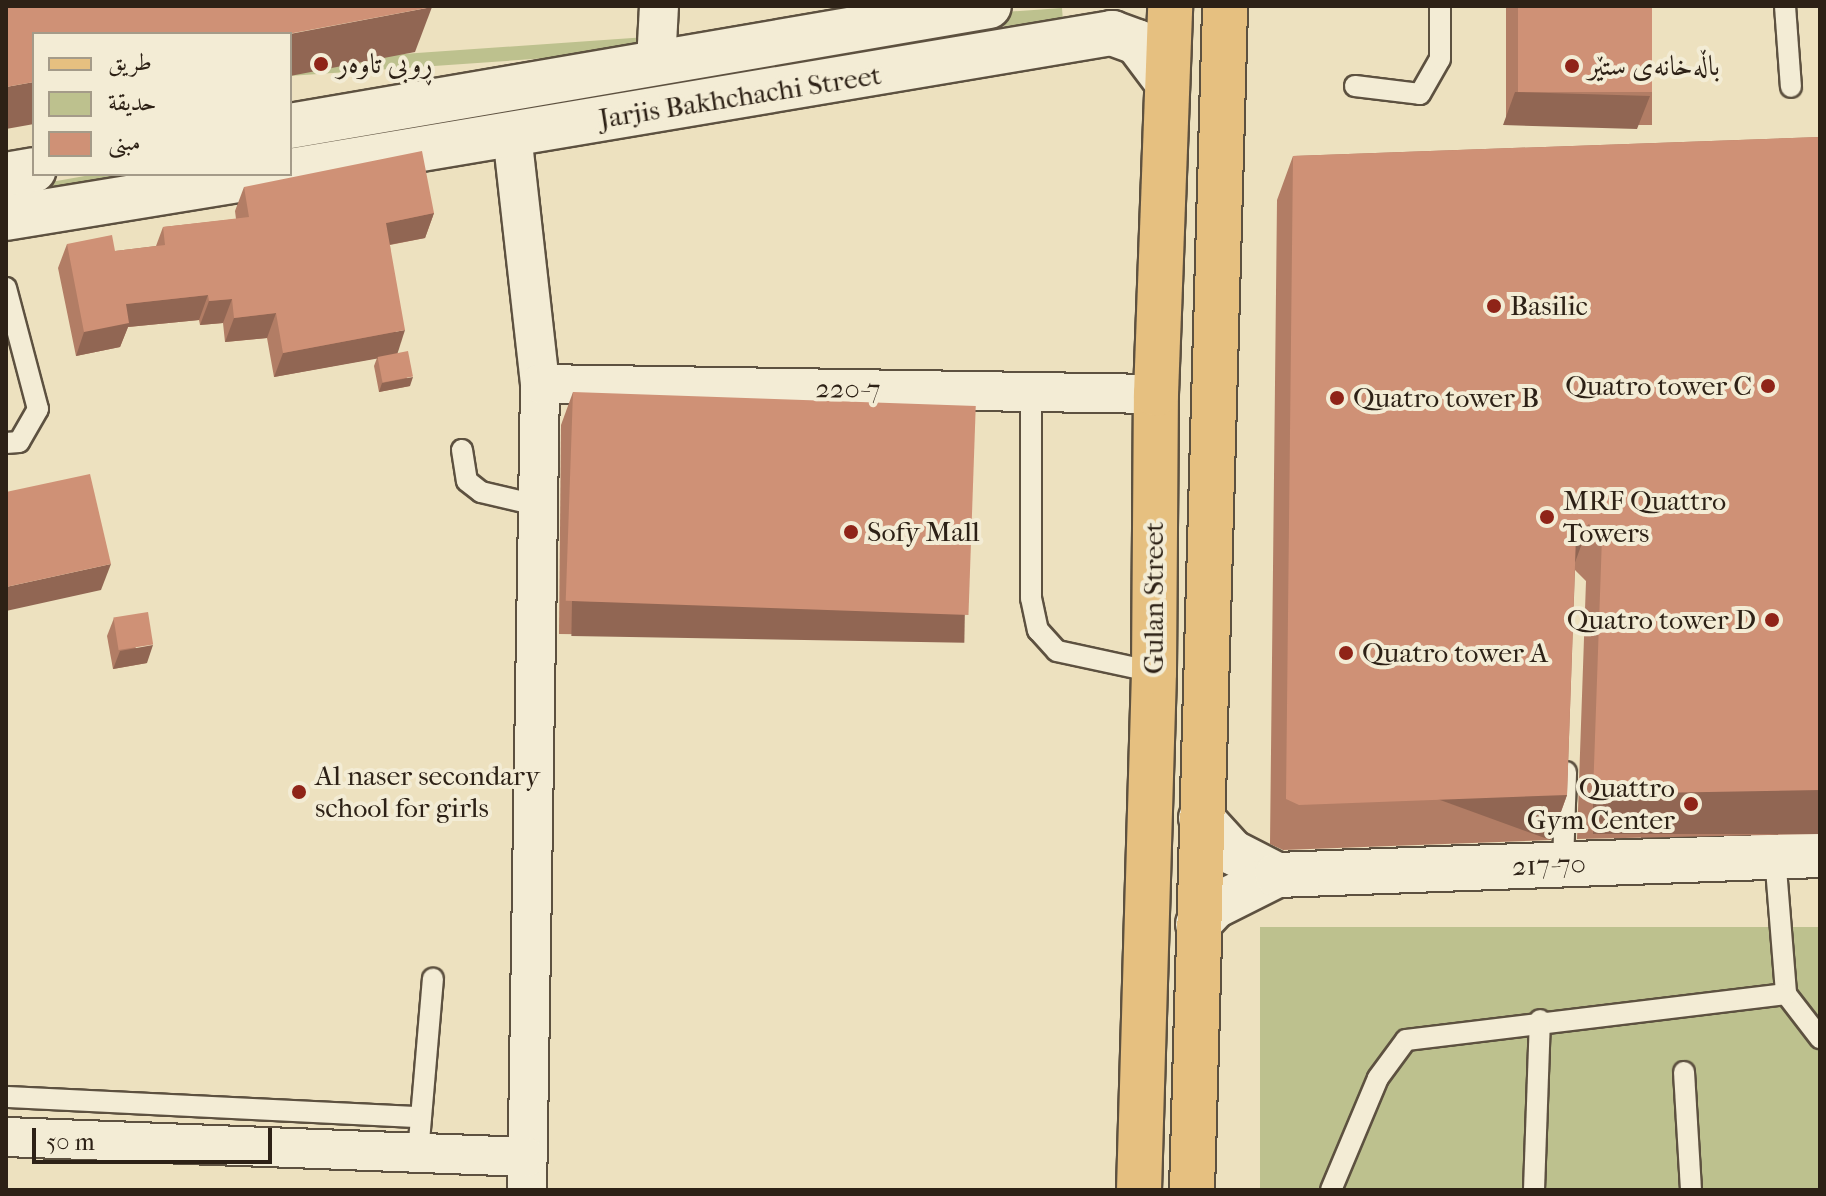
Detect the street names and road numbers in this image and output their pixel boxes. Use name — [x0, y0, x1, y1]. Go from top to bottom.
street label: Jarjis Bakhchachi Street — [597, 58, 883, 136]
street label: 220-7 — [815, 372, 881, 406]
street label: Gulan Street — [1137, 522, 1171, 674]
street label: 217-70 — [1511, 847, 1587, 883]

